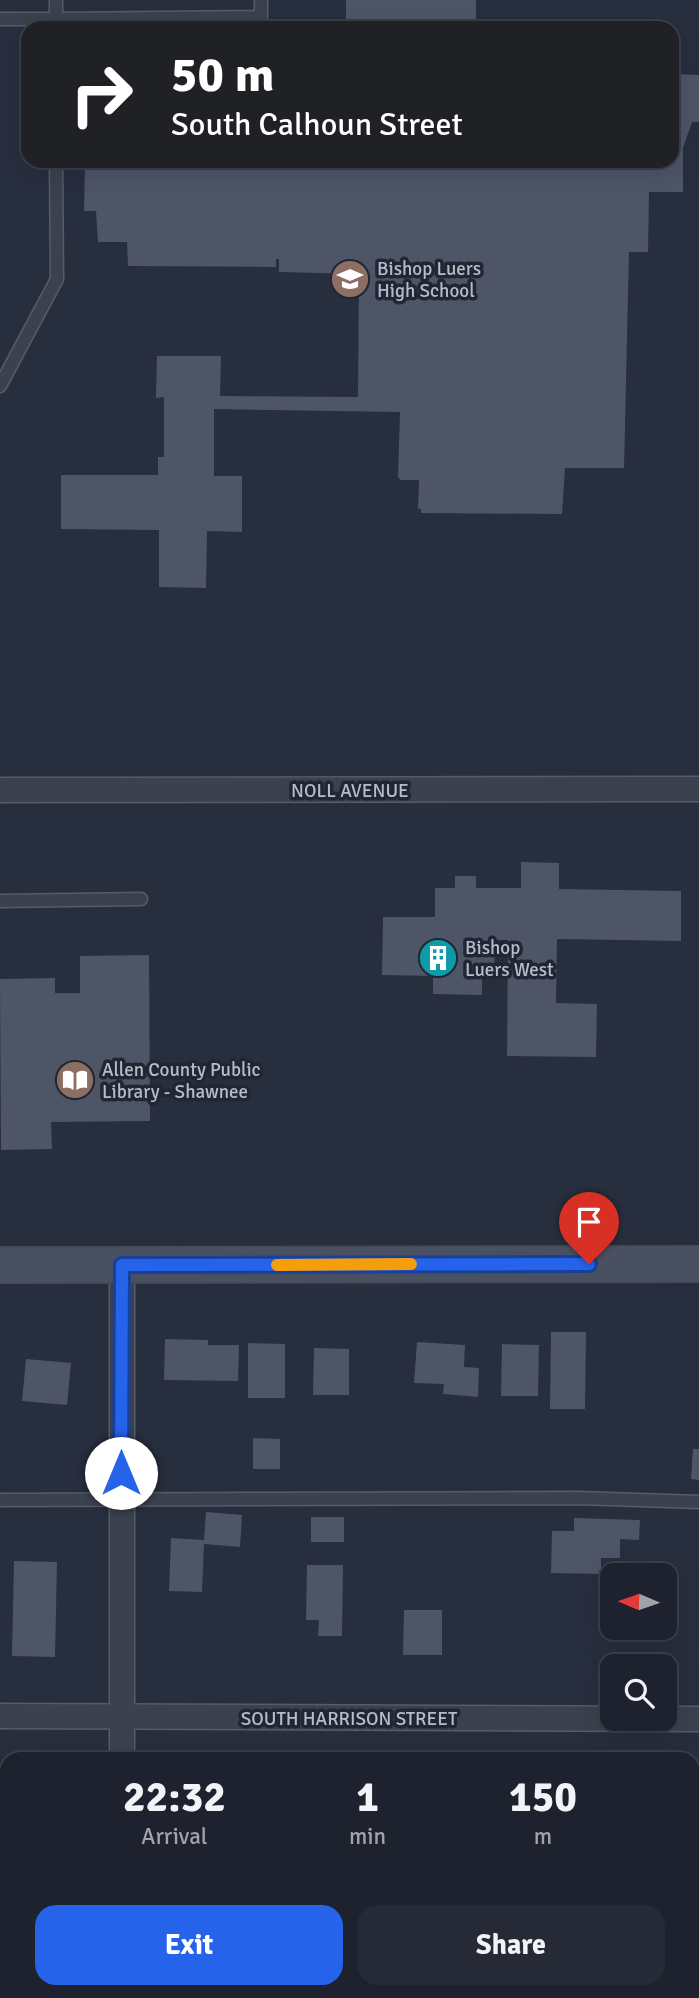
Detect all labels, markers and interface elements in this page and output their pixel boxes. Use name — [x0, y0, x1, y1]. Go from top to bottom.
text: 50 m — [171, 45, 274, 105]
icon: right — [56, 49, 147, 140]
text: South Calhoun Street — [171, 105, 463, 144]
place label: Bishop Luers High School — [377, 257, 481, 303]
school or university icon: Bishop Luers High School — [329, 258, 371, 300]
street label: NOLL AVENUE — [291, 779, 409, 803]
place label: Bishop Luers West — [465, 936, 554, 982]
building icon: Bishop Luers West — [417, 937, 459, 979]
place label: Allen County Public Library - Shawnee — [102, 1058, 261, 1104]
library icon: Allen County Public Library - Shawnee — [54, 1059, 96, 1101]
pin — [559, 1192, 619, 1264]
icon: arrive — [570, 1203, 608, 1241]
position arrow — [84, 1436, 158, 1510]
north arrow — [600, 1563, 677, 1640]
map controls — [600, 1563, 677, 1731]
button: search — [600, 1654, 677, 1731]
street label: SOUTH HARRISON STREET — [241, 1707, 458, 1731]
text: 22:32 — [123, 1772, 226, 1823]
text: 1 — [356, 1772, 379, 1823]
text: 150 — [509, 1772, 577, 1823]
text: Arrival — [141, 1822, 208, 1851]
text: min — [349, 1822, 386, 1851]
text: m — [534, 1822, 552, 1851]
button: Exit — [35, 1905, 343, 1985]
button: Share — [357, 1905, 665, 1985]

